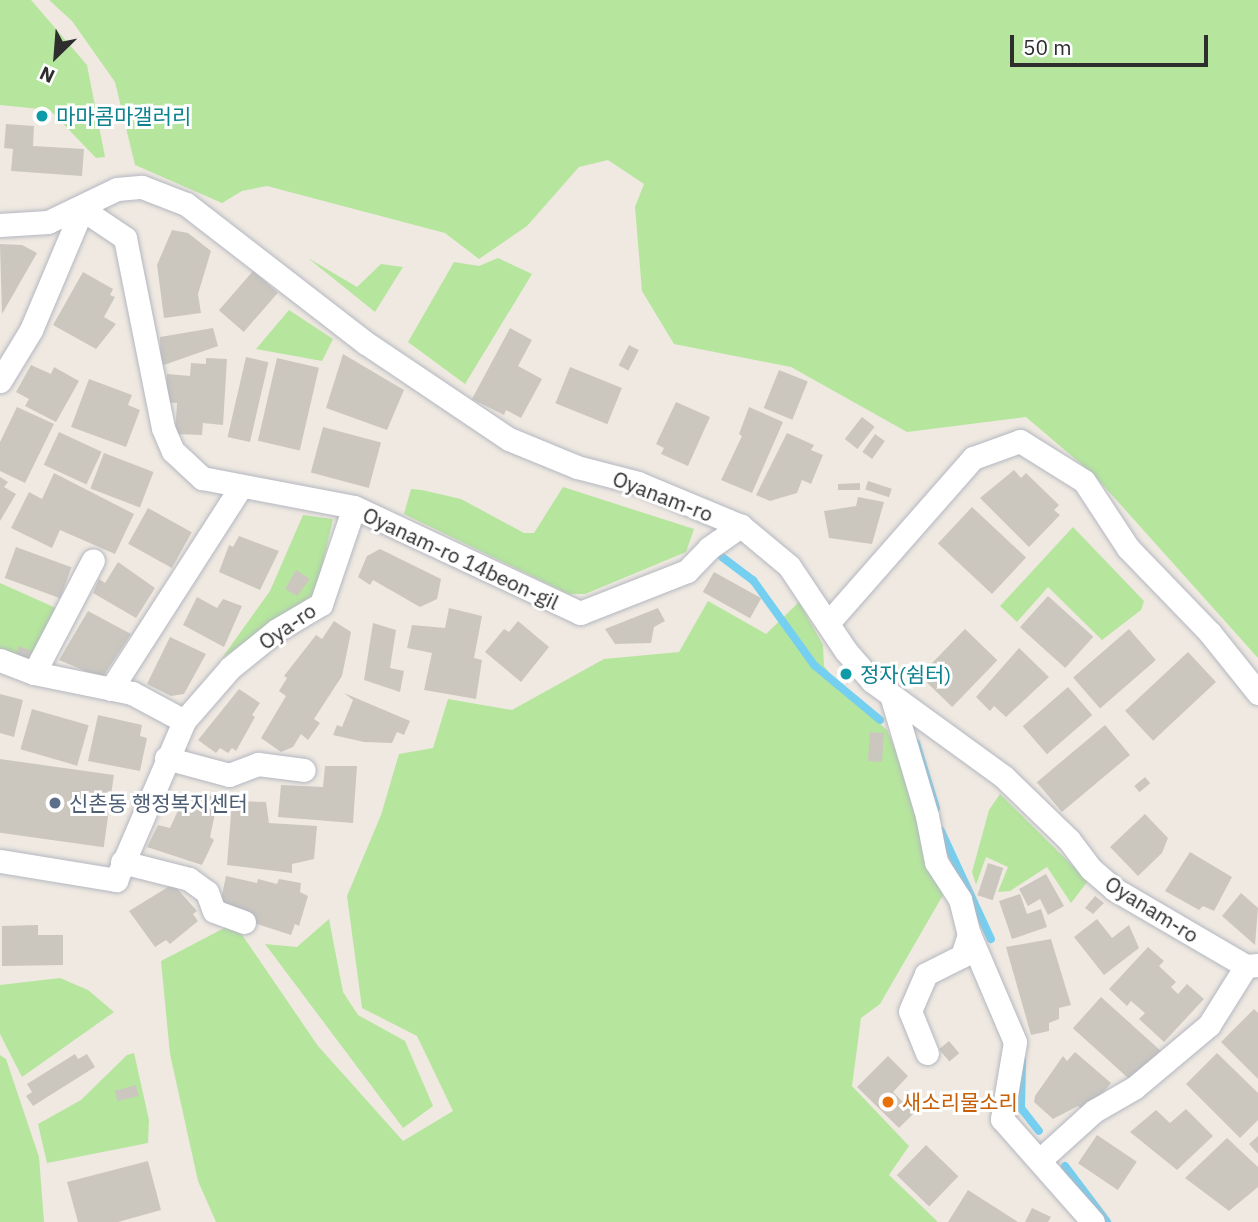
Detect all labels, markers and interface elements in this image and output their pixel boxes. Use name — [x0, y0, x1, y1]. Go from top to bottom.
north arrow — [21, 21, 91, 91]
scale bar — [1013, 21, 1211, 65]
text: 50 m — [1023, 33, 1072, 61]
text: N — [36, 61, 58, 89]
place label: 마마콤마갤러리 — [56, 103, 191, 129]
marker: 마마콤마갤러리 — [34, 108, 50, 124]
street label: Oyanam-ro — [609, 465, 717, 527]
street label: Oyanam-ro 14beon-gil — [359, 501, 563, 615]
street label: Oya-ro — [254, 597, 320, 655]
place label: 정자(쉼터) — [860, 661, 951, 687]
marker: 정자(쉼터) — [838, 666, 854, 682]
place label: 신촌동 행정복지센터 — [69, 790, 248, 816]
marker: 신촌동 행정복지센터 — [47, 795, 63, 811]
street label: Oyanam-ro — [1101, 870, 1203, 948]
place label: 새소리물소리 — [902, 1089, 1018, 1115]
marker: 새소리물소리 — [880, 1094, 896, 1110]

